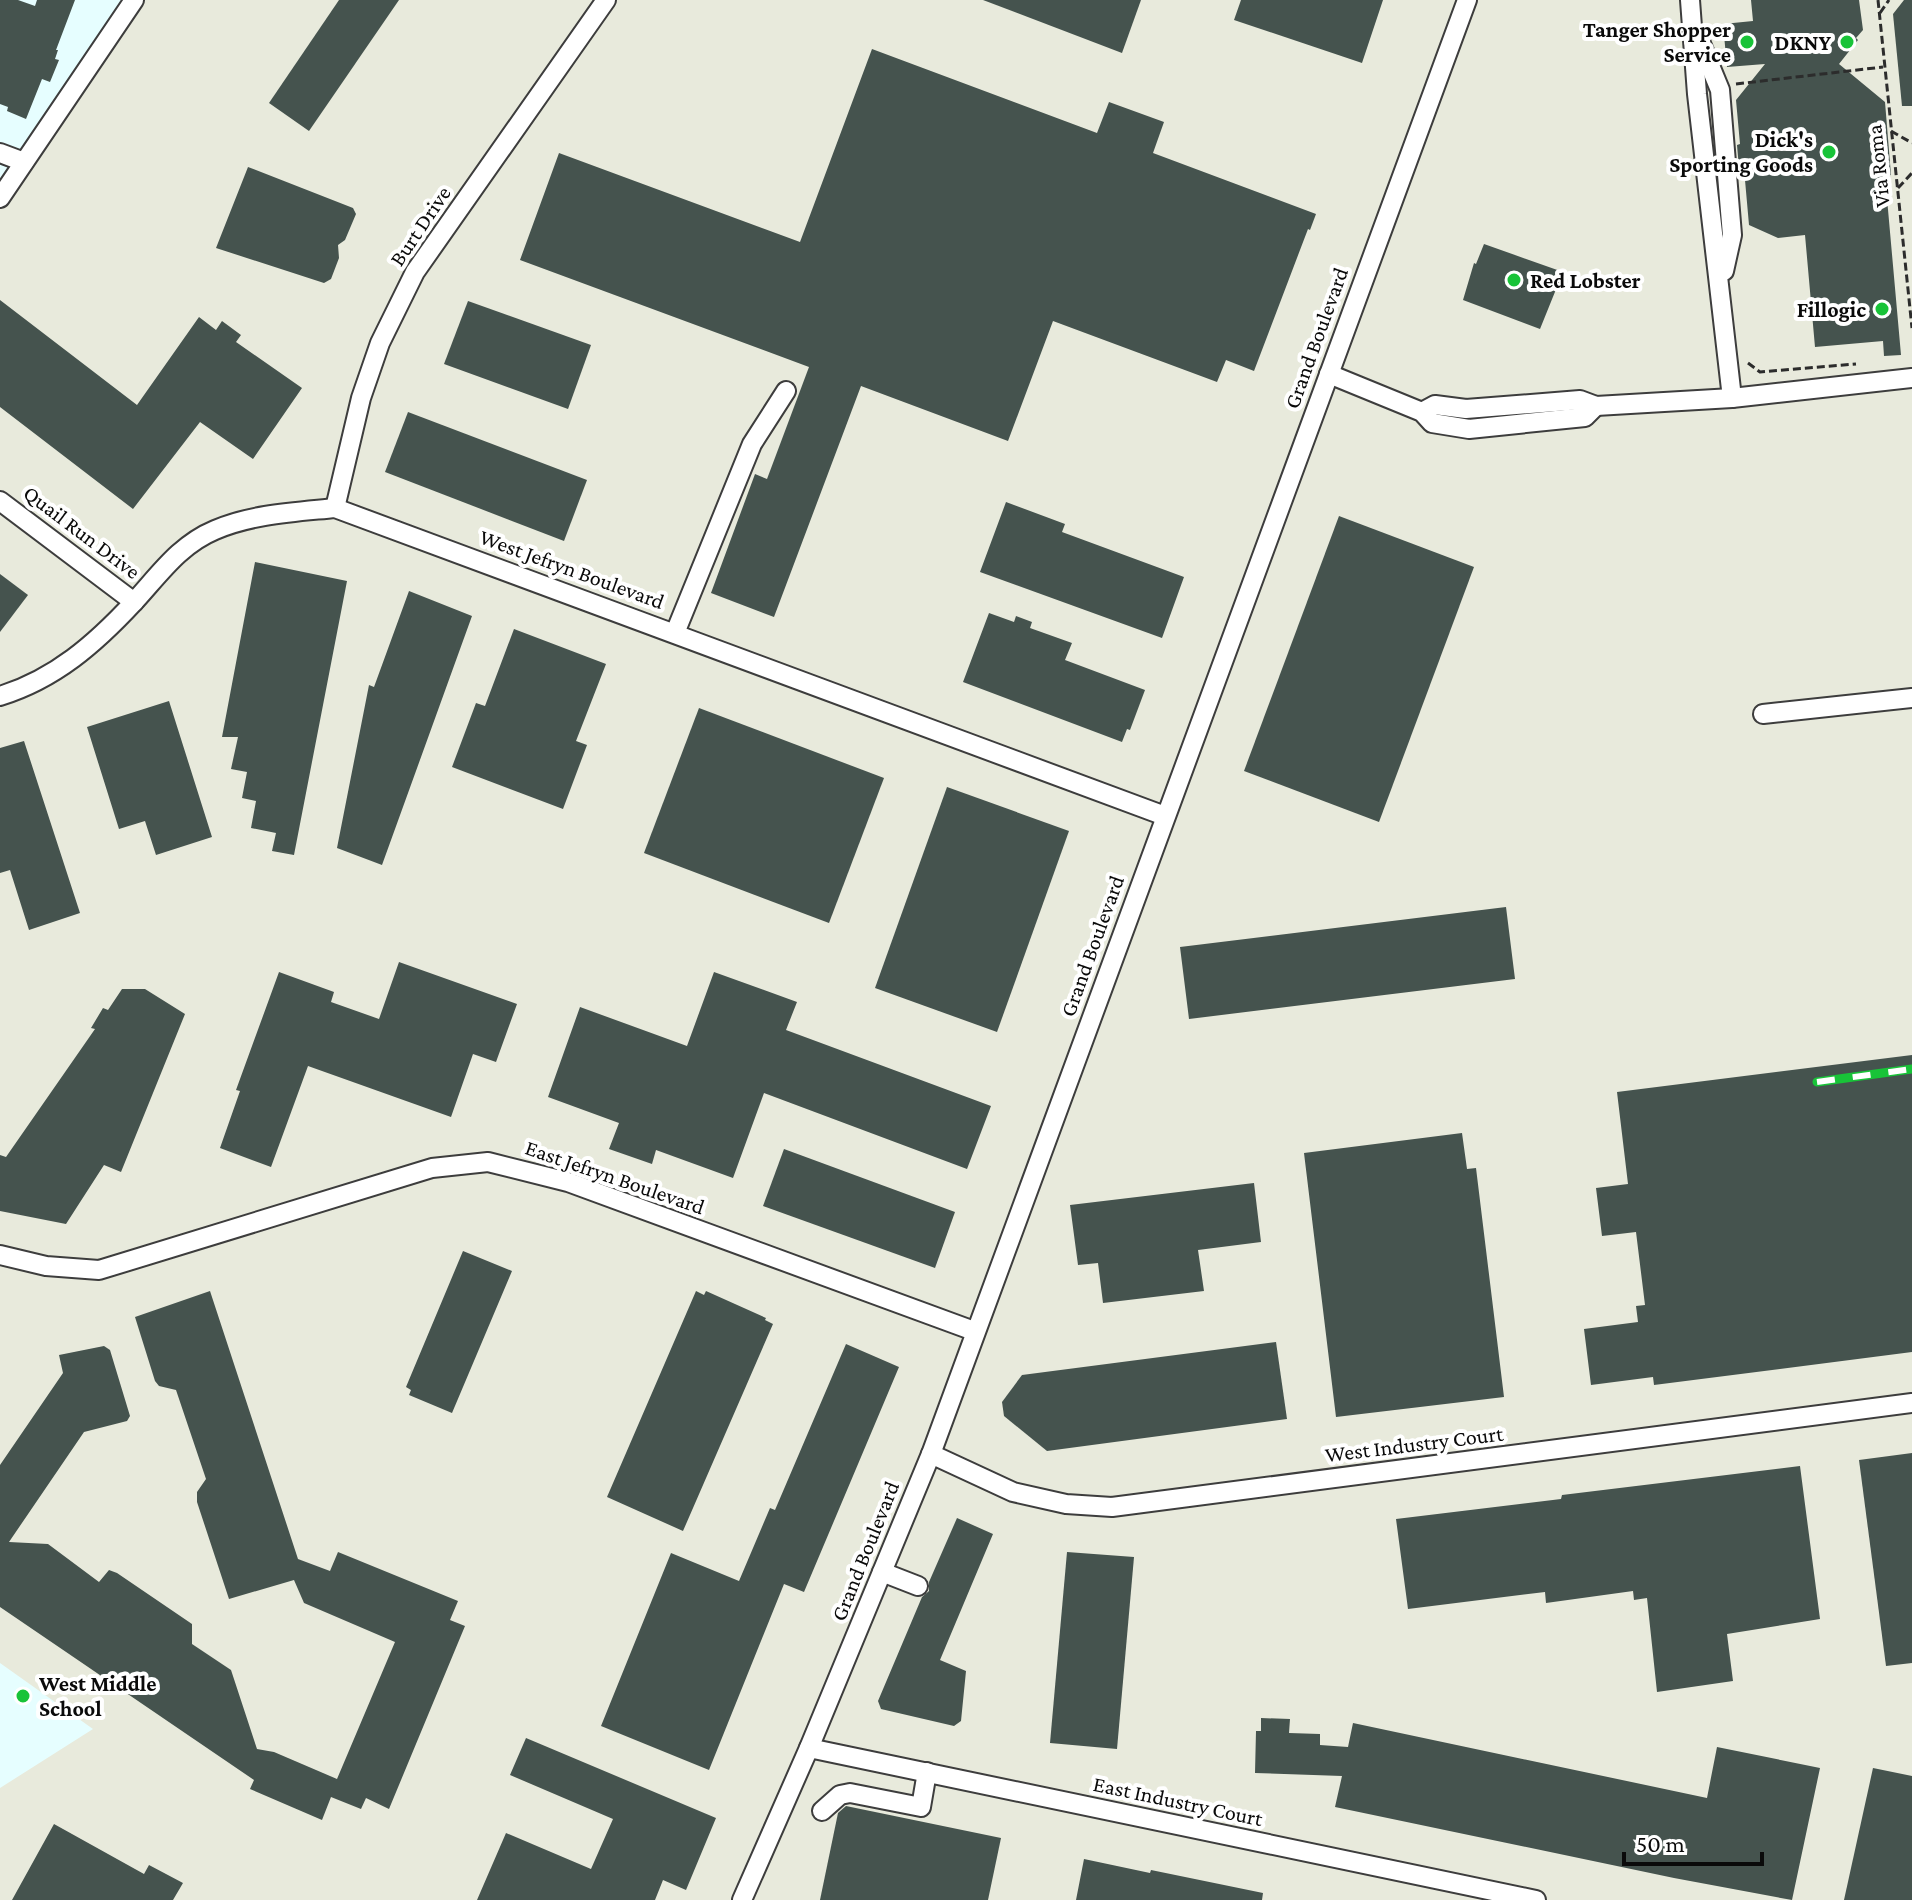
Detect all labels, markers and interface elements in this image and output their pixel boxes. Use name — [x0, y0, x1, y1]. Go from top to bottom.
place label: Tanger Shopper Service — [1583, 17, 1731, 67]
place label: DKNY — [1774, 30, 1831, 55]
marker: Tanger Shopper Service — [1738, 33, 1756, 51]
marker: DKNY — [1838, 33, 1856, 51]
street label: Via Roma — [1861, 123, 1895, 209]
place label: Dick's Sporting Goods — [1669, 127, 1813, 177]
marker: Dick's Sporting Goods — [1820, 143, 1838, 161]
street label: Burt Drive — [384, 181, 456, 271]
street label: Grand Boulevard — [1279, 264, 1353, 412]
place label: Red Lobster — [1530, 268, 1641, 293]
marker: Red Lobster — [1505, 271, 1523, 289]
place label: Fillogic — [1797, 297, 1866, 322]
marker: Fillogic — [1873, 300, 1891, 318]
street label: Quail Run Drive — [19, 480, 145, 584]
street label: West Jefryn Boulevard — [476, 524, 668, 614]
street label: Grand Boulevard — [1055, 872, 1129, 1020]
street label: East Jefryn Boulevard — [522, 1135, 708, 1220]
street label: West Industry Court — [1323, 1421, 1505, 1467]
street label: Grand Boulevard — [826, 1477, 904, 1624]
place label: West Middle School — [38, 1671, 156, 1721]
marker: West Middle School — [14, 1687, 32, 1705]
street label: East Industry Court — [1091, 1771, 1266, 1831]
scale bar — [1624, 1816, 1762, 1866]
text: 50 m — [1636, 1830, 1685, 1857]

